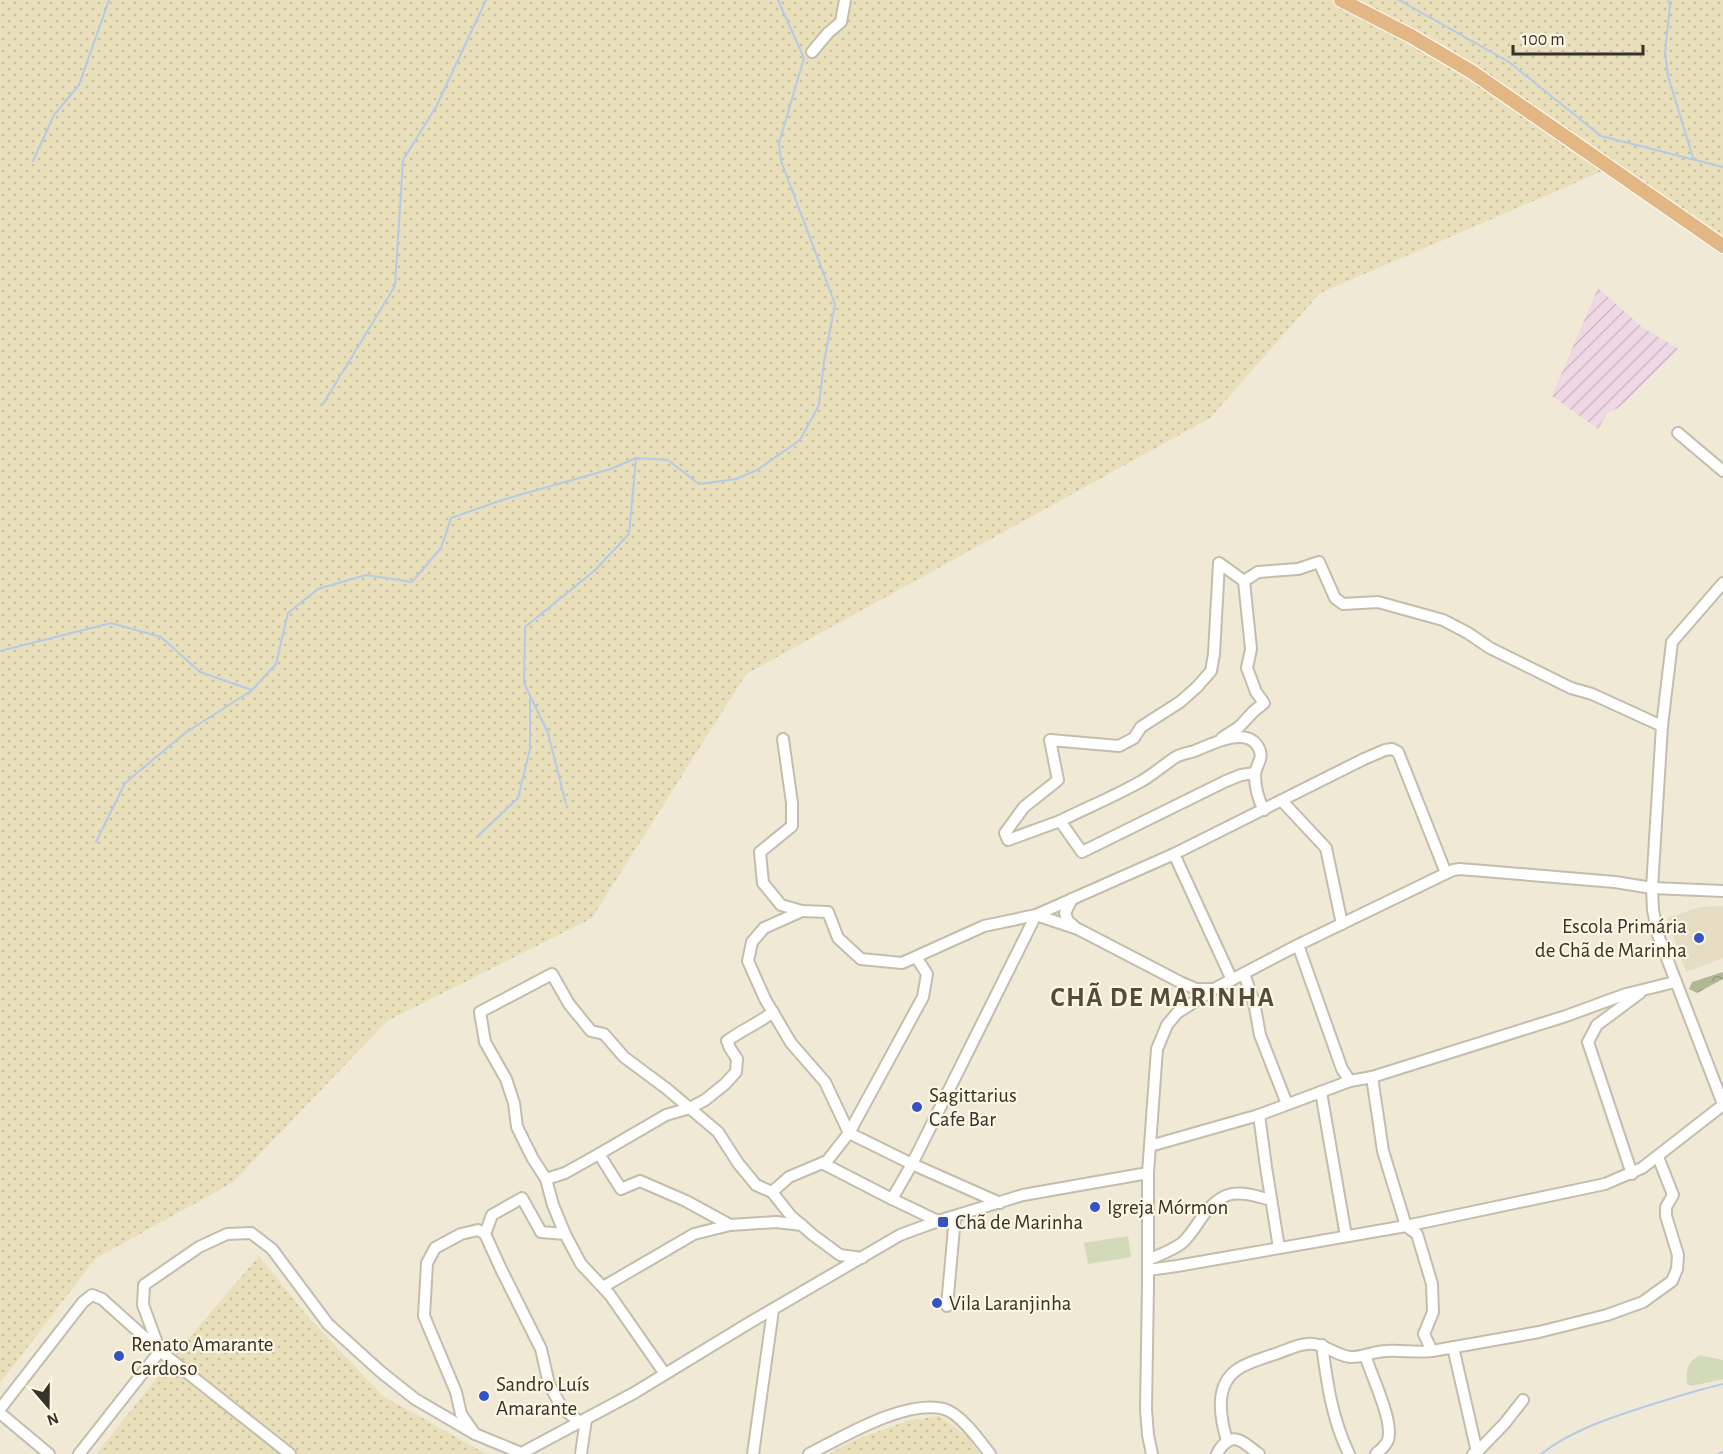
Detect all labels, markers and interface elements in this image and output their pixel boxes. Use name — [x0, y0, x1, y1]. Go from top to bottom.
scale bar — [1513, 18, 1644, 56]
text: 100 m — [1522, 31, 1565, 49]
place label: Escola Primária de Chã de Marinha — [1535, 916, 1687, 961]
marker: Escola Primária de Chã de Marinha — [1692, 931, 1706, 945]
district label: CHÃ DE MARINHA — [1051, 982, 1275, 1011]
place label: Sagittarius Cafe Bar — [929, 1085, 1017, 1130]
marker: Sagittarius Cafe Bar — [910, 1100, 924, 1114]
place label: Igreja Mórmon — [1107, 1197, 1228, 1218]
marker: Igreja Mórmon — [1088, 1200, 1102, 1214]
place label: Chã de Marinha — [955, 1212, 1084, 1233]
marker: Chã de Marinha — [936, 1215, 950, 1229]
place label: Vila Laranjinha — [949, 1293, 1072, 1314]
marker: Vila Laranjinha — [930, 1296, 944, 1310]
place label: Renato Amarante Cardoso — [131, 1334, 274, 1379]
marker: Renato Amarante Cardoso — [112, 1349, 126, 1363]
place label: Sandro Luís Amarante — [496, 1374, 590, 1419]
north arrow — [18, 1376, 78, 1436]
marker: Sandro Luís Amarante — [477, 1389, 491, 1403]
text: N — [45, 1410, 61, 1429]

